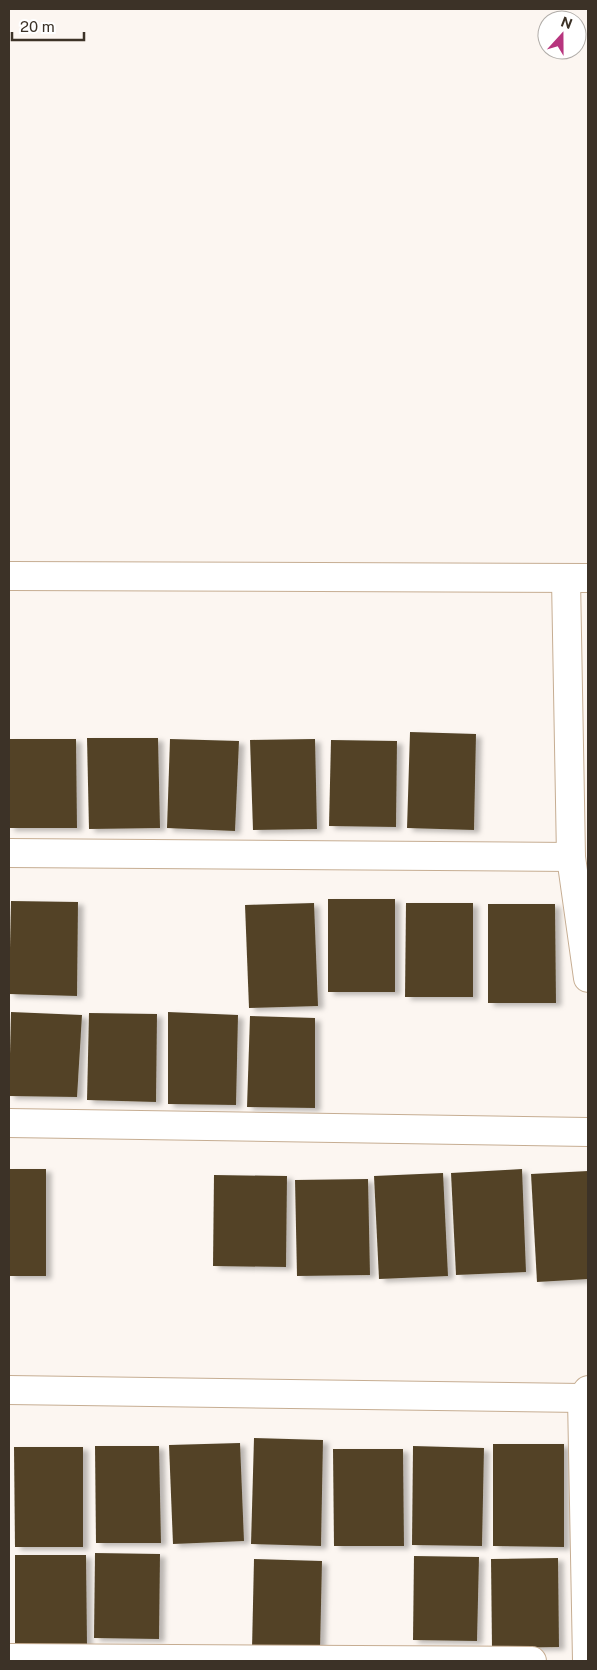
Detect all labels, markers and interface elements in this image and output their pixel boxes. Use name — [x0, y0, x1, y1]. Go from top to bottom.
scale bar — [12, 10, 85, 42]
north arrow — [537, 10, 587, 60]
text: N — [559, 13, 575, 32]
text: 20 m — [20, 18, 55, 35]

